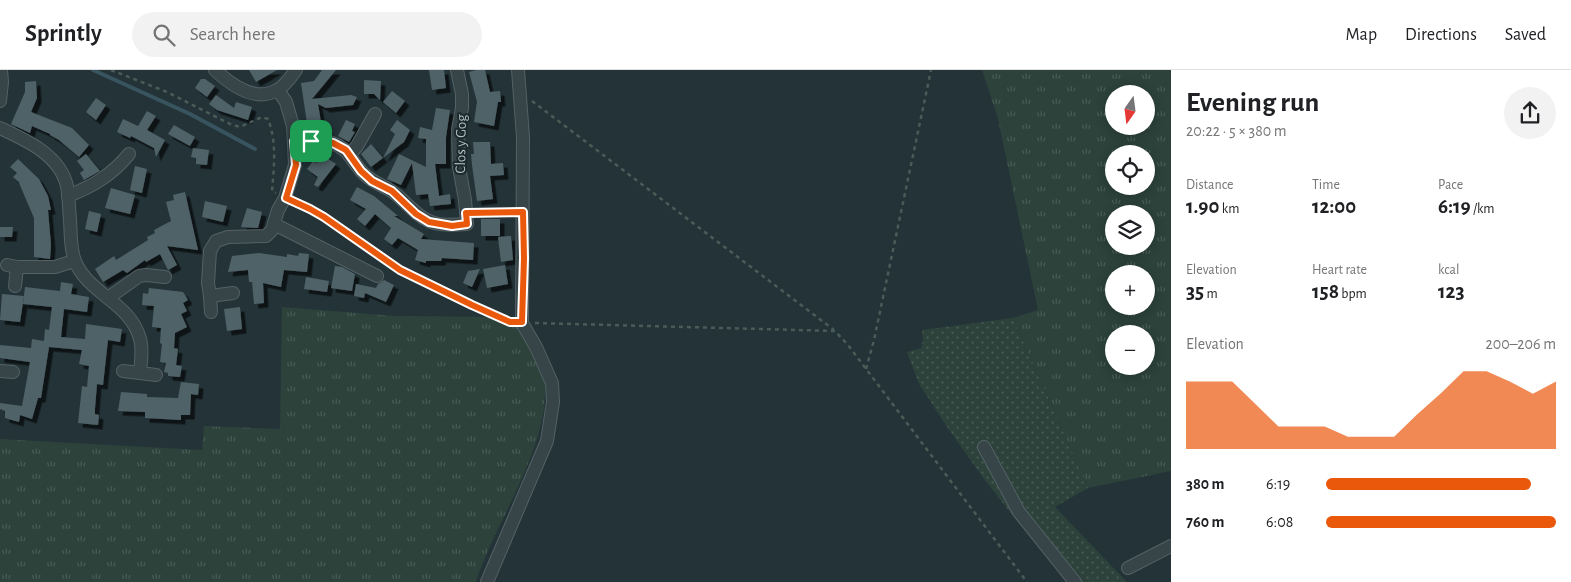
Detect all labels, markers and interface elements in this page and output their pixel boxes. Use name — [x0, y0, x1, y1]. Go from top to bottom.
search box — [132, 12, 482, 57]
icon: search — [150, 21, 178, 49]
text: Sprintly — [25, 22, 102, 46]
text: Search here — [190, 25, 276, 44]
text: Map — [1346, 26, 1377, 44]
text: Directions — [1405, 26, 1477, 44]
text: Saved — [1505, 26, 1546, 44]
north arrow — [1105, 85, 1155, 135]
map controls — [1105, 85, 1155, 375]
button: share — [1504, 87, 1556, 139]
text: Evening run — [1186, 89, 1319, 117]
street label: Clos y Gog — [453, 114, 469, 174]
pin — [290, 120, 332, 162]
text: 20:22 · 5 × 380 m — [1186, 123, 1287, 139]
icon: arrive — [297, 127, 325, 155]
button: locate — [1105, 145, 1155, 195]
text: Distance — [1186, 178, 1233, 192]
text: Time — [1312, 178, 1340, 192]
text: Pace — [1438, 178, 1463, 192]
text: 1.90 — [1186, 196, 1219, 217]
text: 12:00 — [1312, 196, 1356, 217]
text: 6:19 — [1438, 196, 1471, 217]
text: km — [1219, 202, 1239, 216]
text: /km — [1471, 202, 1495, 216]
button: layers — [1105, 205, 1155, 255]
text: Elevation — [1186, 263, 1237, 277]
text: Heart rate — [1312, 263, 1367, 277]
text: kcal — [1438, 263, 1459, 277]
button: + — [1105, 265, 1155, 315]
text: 35 — [1186, 281, 1204, 302]
text: 158 — [1312, 281, 1339, 302]
text: 123 — [1438, 281, 1465, 302]
text: m — [1204, 287, 1218, 301]
text: bpm — [1339, 287, 1367, 301]
button: − — [1105, 325, 1155, 375]
text: Elevation — [1186, 336, 1244, 352]
text: 200–206 m — [1486, 336, 1556, 352]
text: 380 m — [1186, 476, 1224, 492]
text: 6:19 — [1266, 476, 1290, 492]
text: 760 m — [1186, 514, 1224, 530]
text: 6:08 — [1266, 514, 1293, 530]

